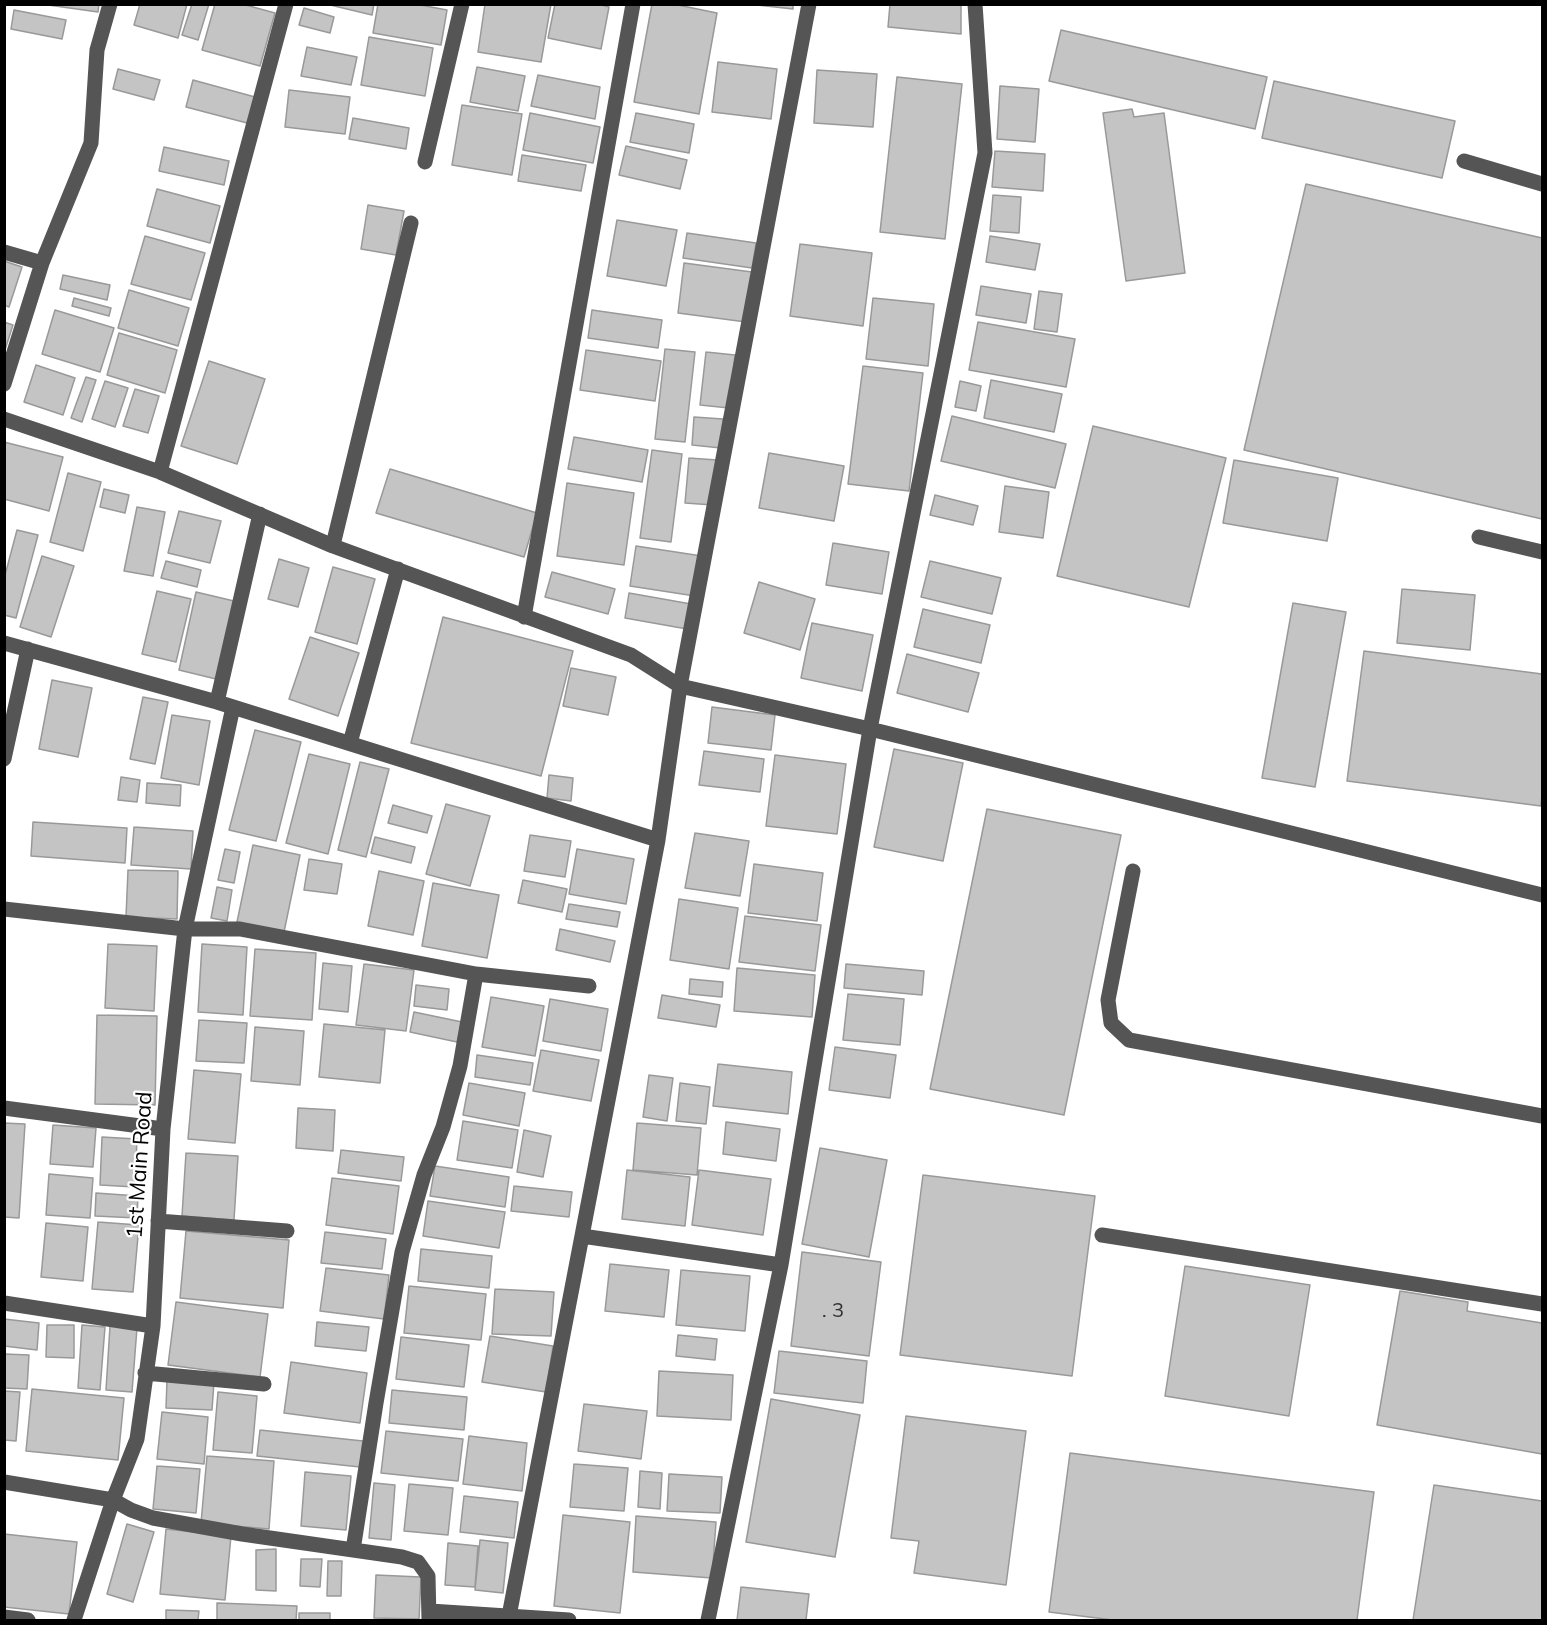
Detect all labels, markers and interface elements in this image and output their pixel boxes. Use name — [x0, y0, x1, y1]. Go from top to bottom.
street label: 1st Main Road — [122, 1091, 158, 1239]
house number: . 3 — [822, 1299, 844, 1323]

